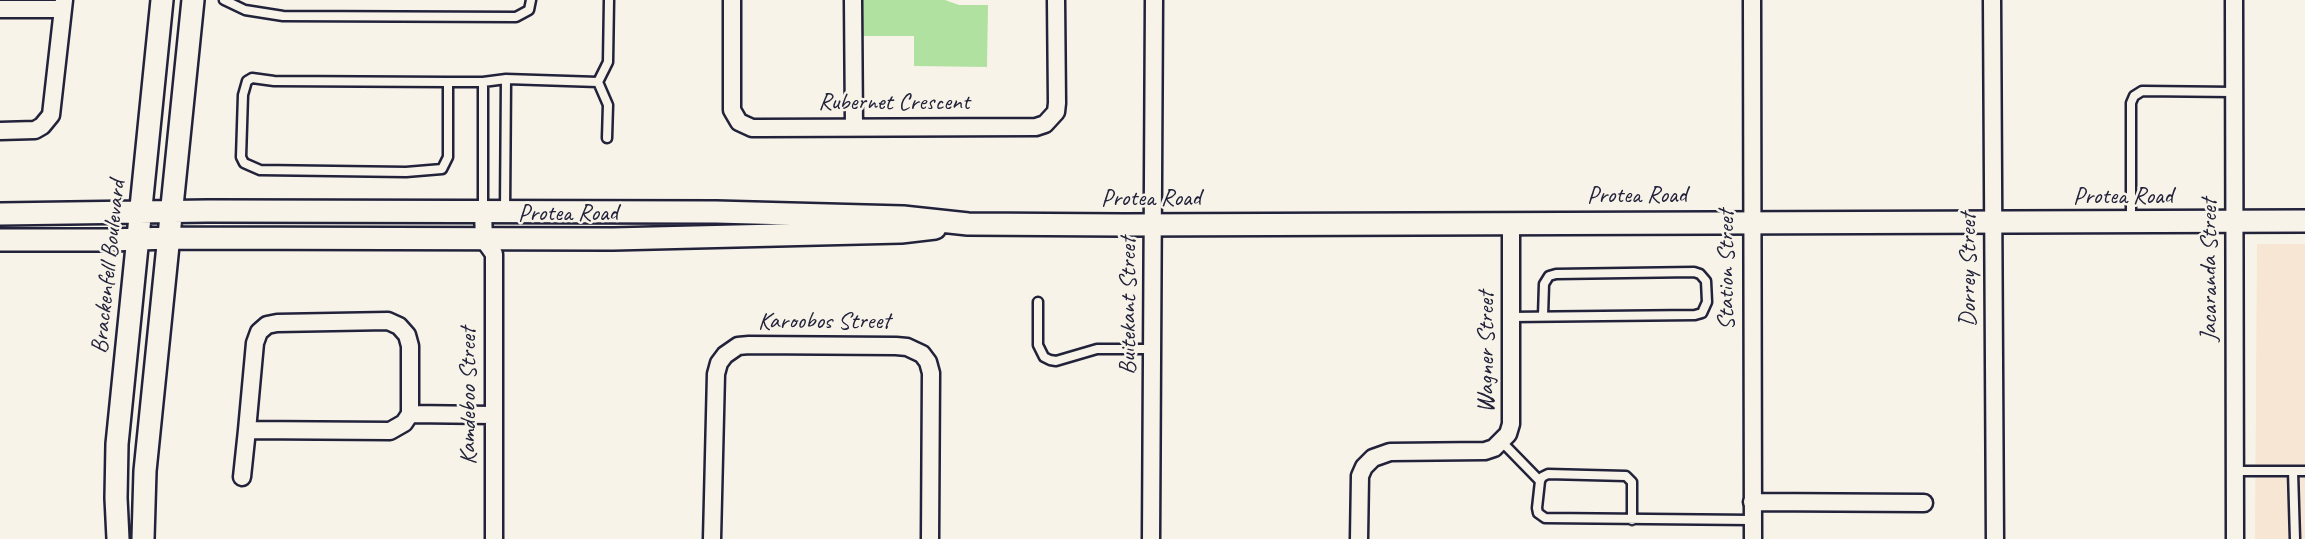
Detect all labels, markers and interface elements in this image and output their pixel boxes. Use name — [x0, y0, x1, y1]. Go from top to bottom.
street label: Rubernet Crescent — [818, 89, 970, 117]
street label: Brackenfell Boulevard — [86, 179, 132, 355]
street label: Protea Road — [1587, 182, 1687, 210]
street label: Protea Road — [2073, 183, 2173, 211]
street label: Protea Road — [1101, 185, 1201, 213]
street label: Jacaranda Street — [2196, 198, 2224, 342]
street label: Protea Road — [518, 200, 618, 228]
street label: Station Street — [1713, 210, 1741, 330]
street label: Dorrey Street — [1955, 213, 1983, 327]
street label: Buitekant Street — [1115, 237, 1143, 375]
street label: Wagner Street — [1473, 291, 1501, 413]
street label: Karoobos Street — [758, 308, 890, 336]
street label: Kamdeboo Street — [455, 327, 483, 465]

